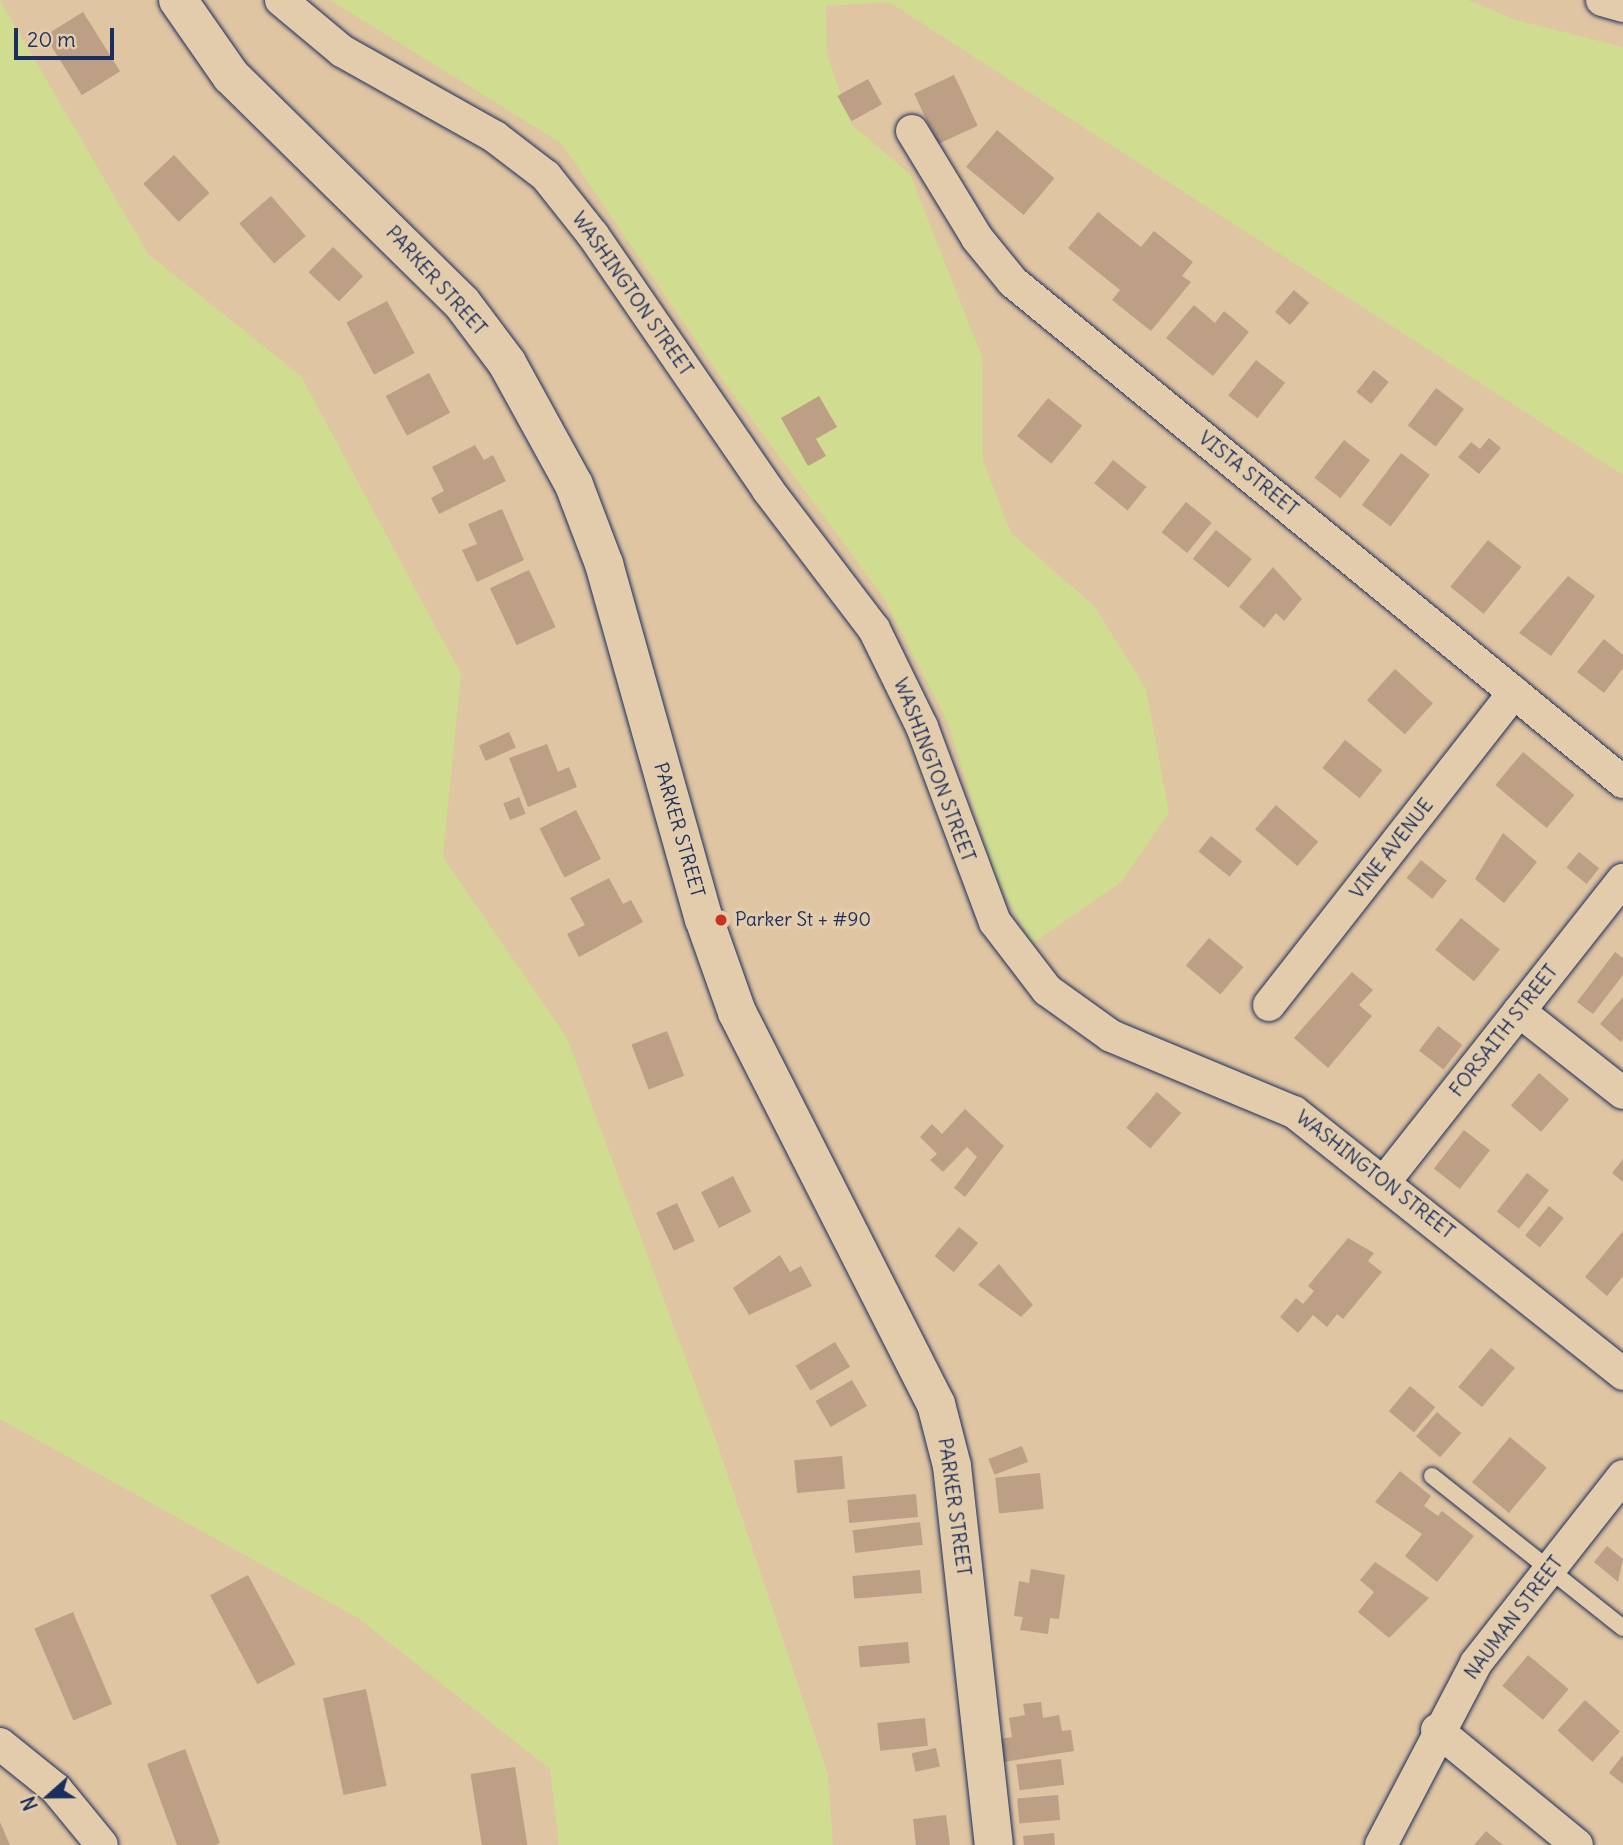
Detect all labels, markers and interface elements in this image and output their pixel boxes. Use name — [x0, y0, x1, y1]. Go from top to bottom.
scale bar — [18, 14, 117, 58]
text: 20 m — [27, 26, 76, 53]
street label: WASHINGTON STREET — [567, 208, 697, 380]
street label: PARKER STREET — [381, 222, 491, 340]
street label: VISTA STREET — [1194, 427, 1302, 521]
street label: WASHINGTON STREET — [888, 675, 980, 865]
street label: PARKER STREET — [649, 760, 709, 900]
street label: VINE AVENUE — [1346, 794, 1438, 904]
place label: Parker St + #90 — [735, 909, 871, 931]
marker: Parker St + #90 — [713, 912, 729, 928]
street label: FORSAITH STREET — [1445, 960, 1563, 1102]
street label: WASHINGTON STREET — [1291, 1106, 1459, 1244]
street label: PARKER STREET — [933, 1436, 975, 1578]
street label: NAUMAN STREET — [1460, 1552, 1568, 1684]
north arrow — [14, 1761, 84, 1831]
text: N — [16, 1793, 43, 1814]

